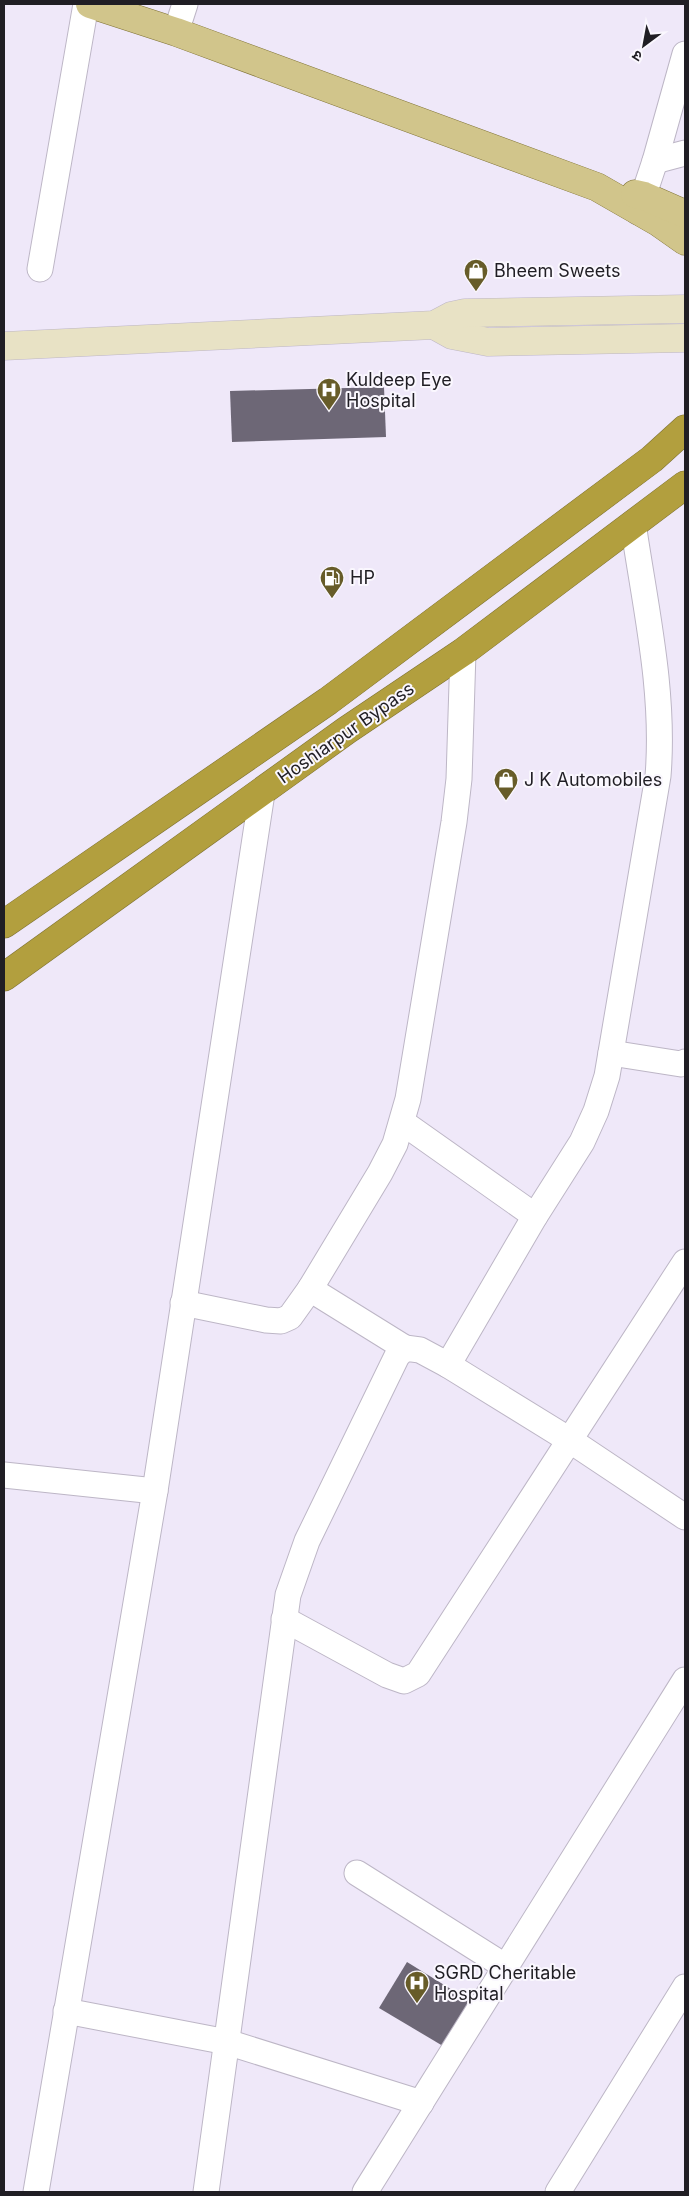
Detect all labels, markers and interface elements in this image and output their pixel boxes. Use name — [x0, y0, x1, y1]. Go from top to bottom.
north arrow — [619, 20, 669, 70]
text: उ — [628, 47, 645, 66]
shop icon: Bheem Sweets — [463, 258, 489, 292]
place label: Bheem Sweets — [494, 260, 620, 281]
place label: Kuldeep Eye Hospital — [346, 369, 452, 411]
hospital icon: Kuldeep Eye Hospital — [316, 377, 342, 411]
fuel station icon: HP — [319, 565, 345, 599]
place label: HP — [350, 567, 375, 588]
street label: Hoshiarpur Bypass — [274, 678, 418, 788]
shop icon: J K Automobiles — [493, 767, 519, 801]
place label: J K Automobiles — [524, 769, 662, 790]
place label: SGRD Cheritable Hospital — [434, 1962, 576, 2004]
hospital icon: SGRD Cheritable Hospital — [404, 1970, 430, 2004]

